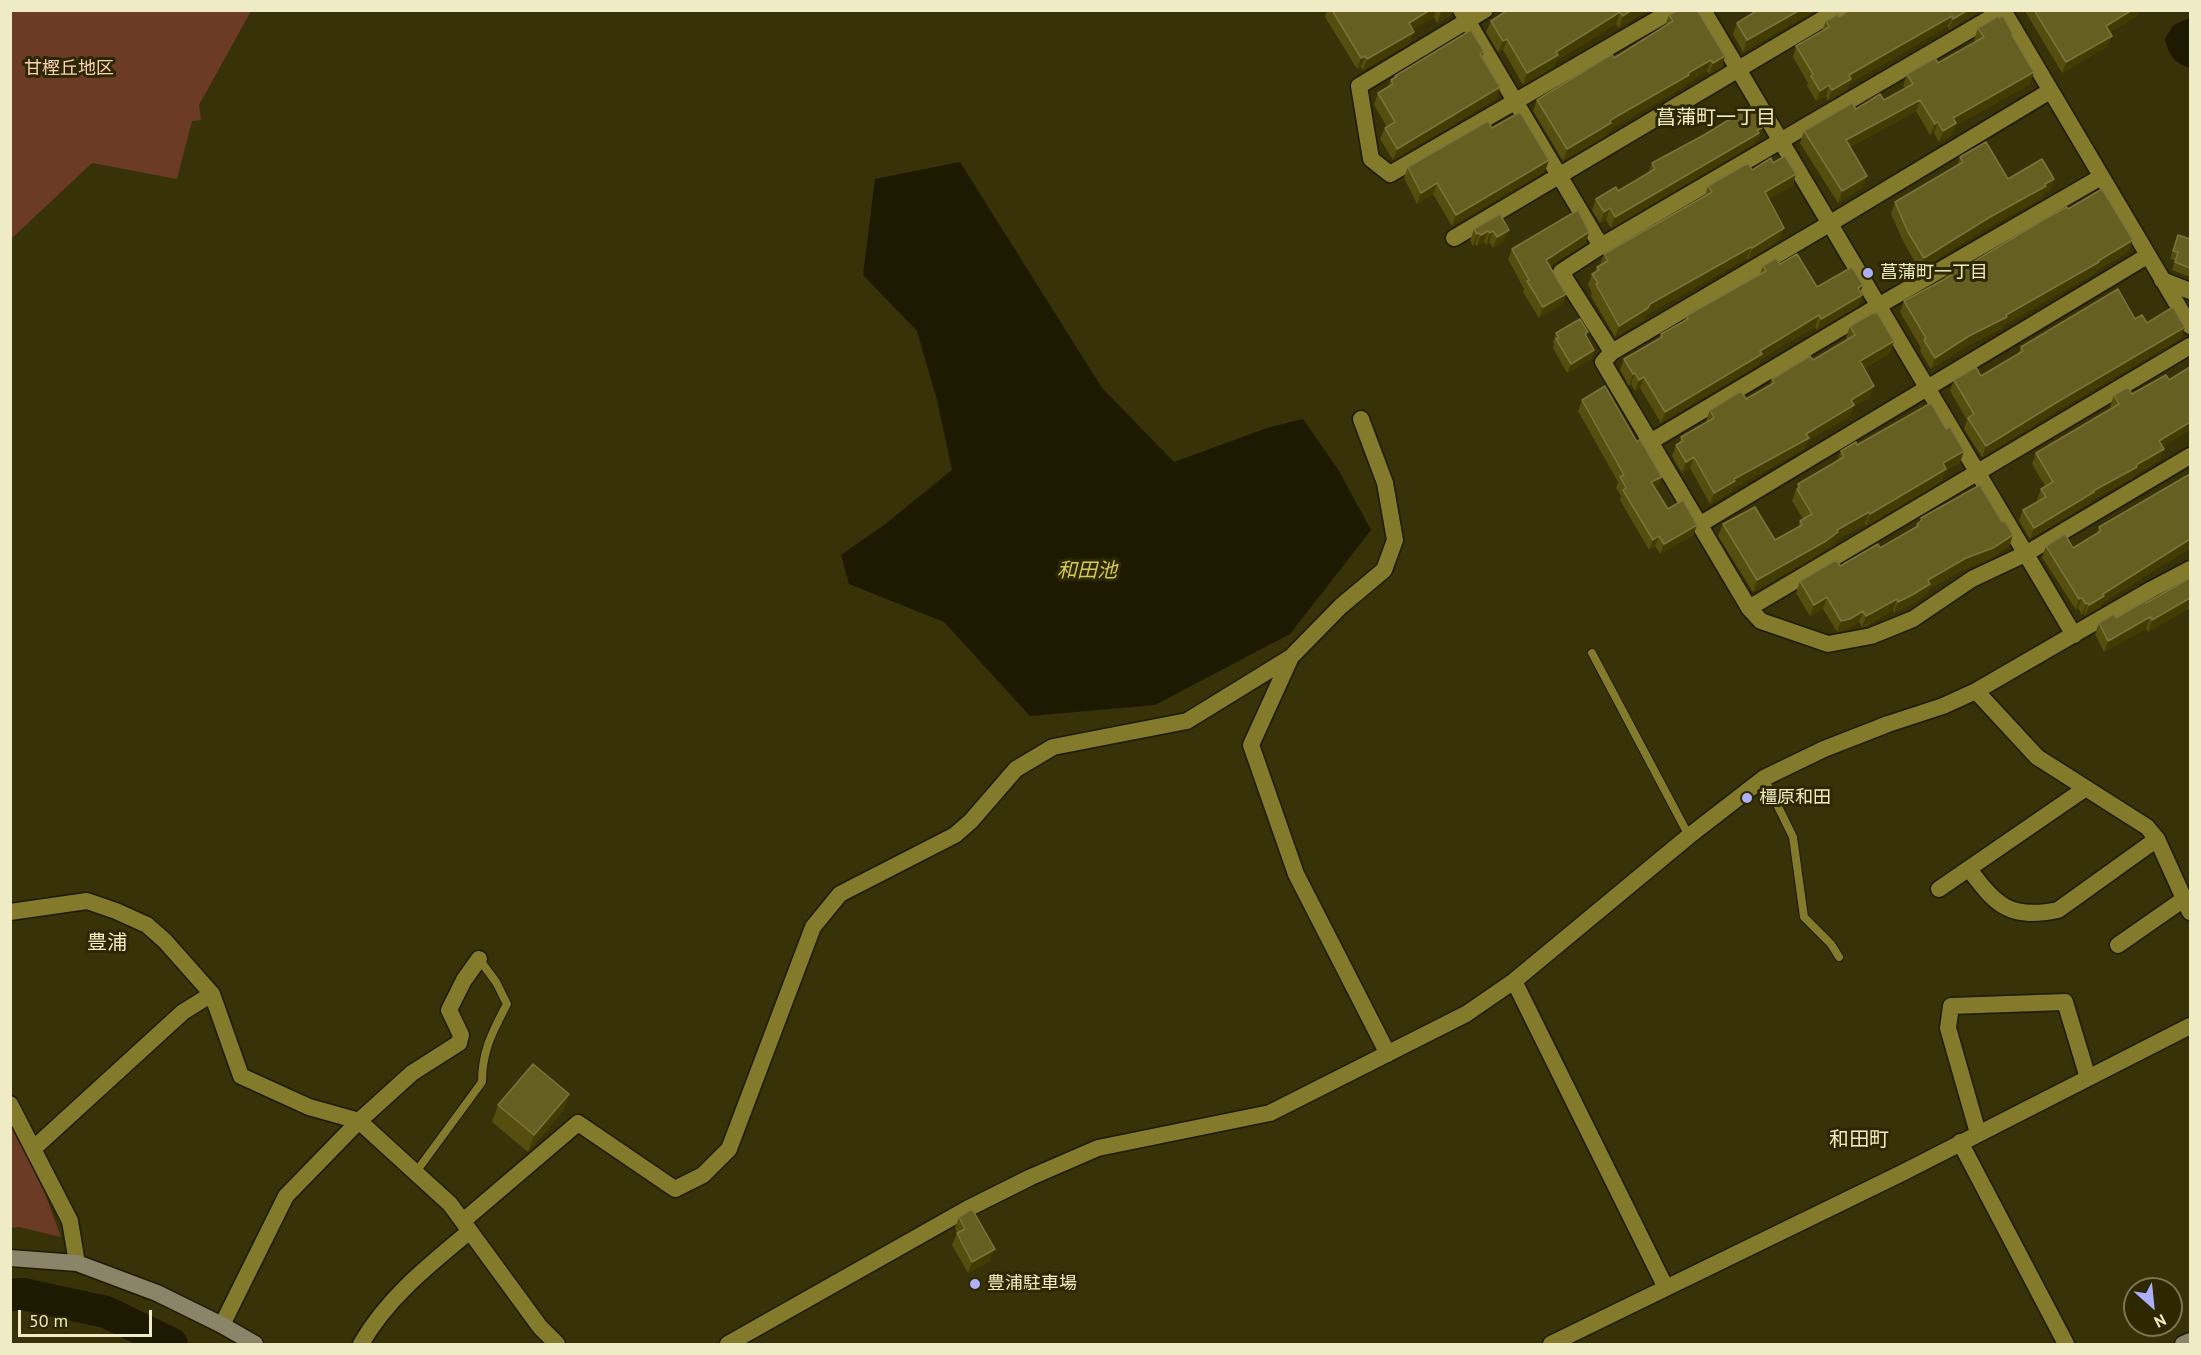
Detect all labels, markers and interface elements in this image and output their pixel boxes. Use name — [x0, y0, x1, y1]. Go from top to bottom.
park label: 甘樫丘地区 — [24, 58, 114, 80]
district label: 菖蒲町一丁目 — [1656, 106, 1776, 130]
place label: 菖蒲町一丁目 — [1880, 262, 1988, 284]
marker: 菖蒲町一丁目 — [1861, 266, 1875, 280]
water label: 和田池 — [1057, 559, 1117, 583]
place label: 橿原和田 — [1759, 787, 1831, 809]
marker: 橿原和田 — [1740, 791, 1754, 805]
district label: 豊浦 — [87, 931, 127, 955]
district label: 和田町 — [1829, 1128, 1889, 1152]
place label: 豊浦駐車場 — [987, 1273, 1077, 1295]
marker: 豊浦駐車場 — [968, 1277, 982, 1291]
north arrow — [2123, 1277, 2183, 1337]
scale bar — [21, 1298, 154, 1336]
text: 50 m — [29, 1309, 68, 1332]
text: N — [2151, 1310, 2169, 1333]

